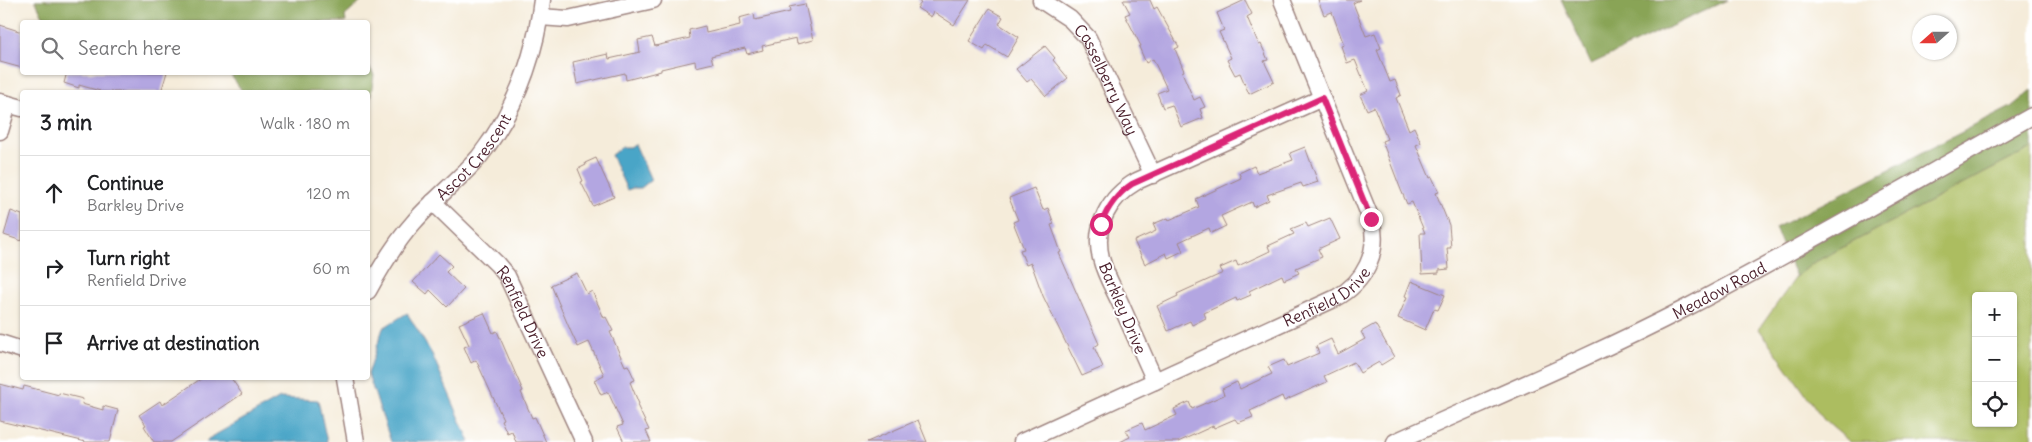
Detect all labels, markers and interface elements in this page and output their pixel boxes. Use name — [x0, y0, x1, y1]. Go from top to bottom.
north arrow — [1912, 15, 1957, 60]
search box — [20, 20, 370, 75]
street label: Casselberry Way — [1070, 20, 1143, 138]
icon: search — [38, 34, 66, 62]
text: Search here — [78, 36, 181, 60]
text: 3 min — [40, 109, 92, 136]
street label: Ascot Crescent — [432, 109, 516, 204]
text: Walk · 180 m — [260, 113, 350, 133]
text: Continue — [87, 171, 164, 195]
icon: ahead — [40, 179, 68, 207]
text: 120 m — [307, 183, 350, 203]
text: Barkley Drive — [87, 195, 184, 215]
route end — [1360, 208, 1383, 231]
route start — [1090, 213, 1113, 236]
text: Turn right — [87, 246, 170, 270]
icon: right — [40, 254, 68, 282]
street label: Meadow Road — [1669, 257, 1769, 323]
text: 60 m — [312, 258, 350, 278]
street label: Barkley Drive — [1095, 259, 1151, 357]
street label: Renfield Drive — [493, 261, 554, 361]
street label: Renfield Drive — [1280, 263, 1374, 331]
text: Renfield Drive — [87, 270, 187, 290]
map controls — [1972, 292, 2017, 427]
button: + — [1972, 292, 2017, 337]
icon: arrive — [40, 329, 68, 357]
text: Arrive at destination — [87, 331, 260, 355]
button: − — [1972, 337, 2017, 382]
button: locate — [1972, 382, 2017, 427]

